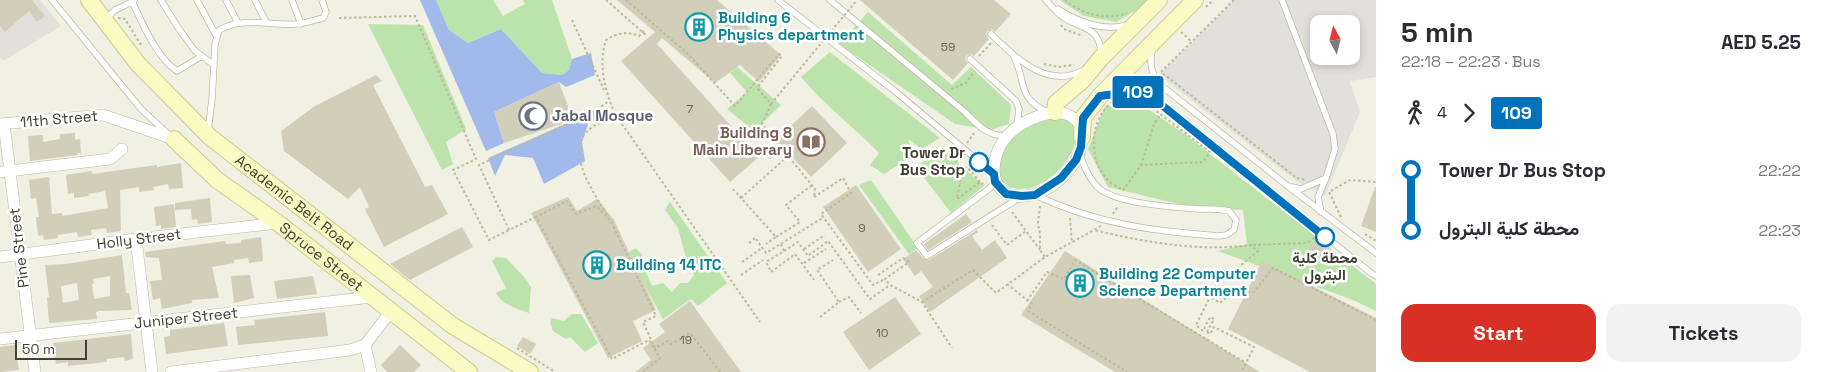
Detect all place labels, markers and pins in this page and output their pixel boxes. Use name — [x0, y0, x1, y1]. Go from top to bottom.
place label: Building 6 Physics department — [718, 8, 864, 44]
building icon: Building 6 Physics department — [684, 12, 714, 42]
mosque icon: Jabal Mosque — [518, 101, 548, 131]
place label: Jabal Mosque — [552, 106, 653, 125]
place label: Building 8 Main Liberary — [693, 123, 792, 159]
library icon: Building 8 Main Liberary — [796, 127, 826, 157]
place label: Tower Dr Bus Stop — [900, 143, 965, 179]
marker: Tower Dr Bus Stop — [969, 152, 989, 172]
marker: محطة كلية البترول — [1315, 227, 1335, 247]
place label: محطة كلية البترول — [1292, 248, 1358, 284]
building icon: Building 14 ITC — [582, 250, 612, 280]
place label: Building 14 ITC — [616, 255, 722, 274]
place label: Building 22 Computer Science Department — [1099, 264, 1256, 300]
building icon: Building 22 Computer Science Department — [1065, 268, 1095, 298]

